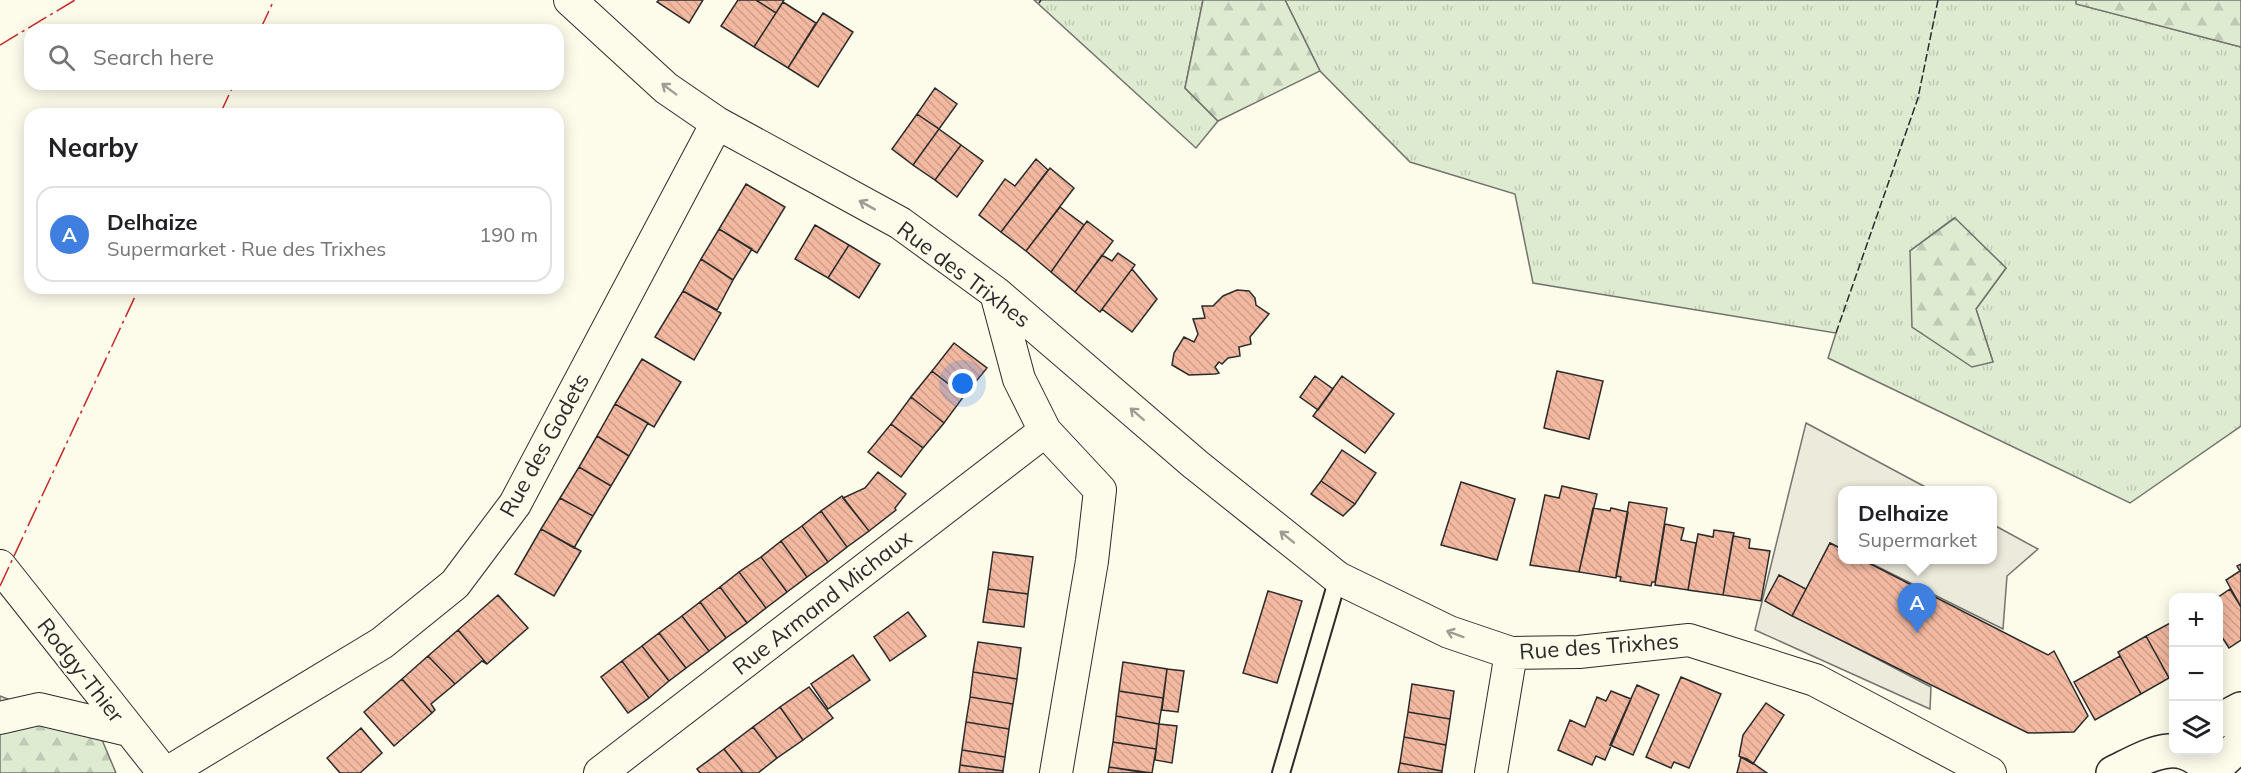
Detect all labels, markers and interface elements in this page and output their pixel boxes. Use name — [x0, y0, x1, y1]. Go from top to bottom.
search box — [24, 24, 564, 90]
icon: search — [45, 41, 78, 74]
text: Search here — [93, 43, 214, 71]
one-way arrow — [661, 83, 677, 96]
text: Nearby — [48, 131, 138, 164]
one-way arrow — [858, 199, 876, 210]
text: Delhaize — [107, 208, 198, 236]
street label: Rue des Trixhes — [892, 215, 1036, 333]
text: A — [62, 222, 77, 247]
text: 190 m — [479, 222, 538, 247]
text: Supermarket · Rue des Trixhes — [107, 236, 386, 261]
street label: Rue des Godets — [493, 368, 595, 522]
your location — [948, 369, 977, 398]
one-way arrow — [1129, 407, 1145, 420]
popup — [1838, 486, 1997, 564]
text: Delhaize — [1858, 499, 1949, 527]
street label: Rue Armand Michaux — [727, 523, 917, 681]
text: Supermarket — [1858, 527, 1977, 552]
one-way arrow — [1279, 531, 1295, 544]
pin: A — [1898, 584, 1936, 633]
map controls — [2169, 593, 2223, 755]
button: + — [2169, 593, 2223, 647]
street label: Rodgy-Thier — [31, 612, 131, 728]
street label: Rue des Trixhes — [1518, 626, 1680, 666]
one-way arrow — [1447, 627, 1465, 638]
button: − — [2169, 647, 2223, 701]
button: layers — [2169, 701, 2223, 755]

